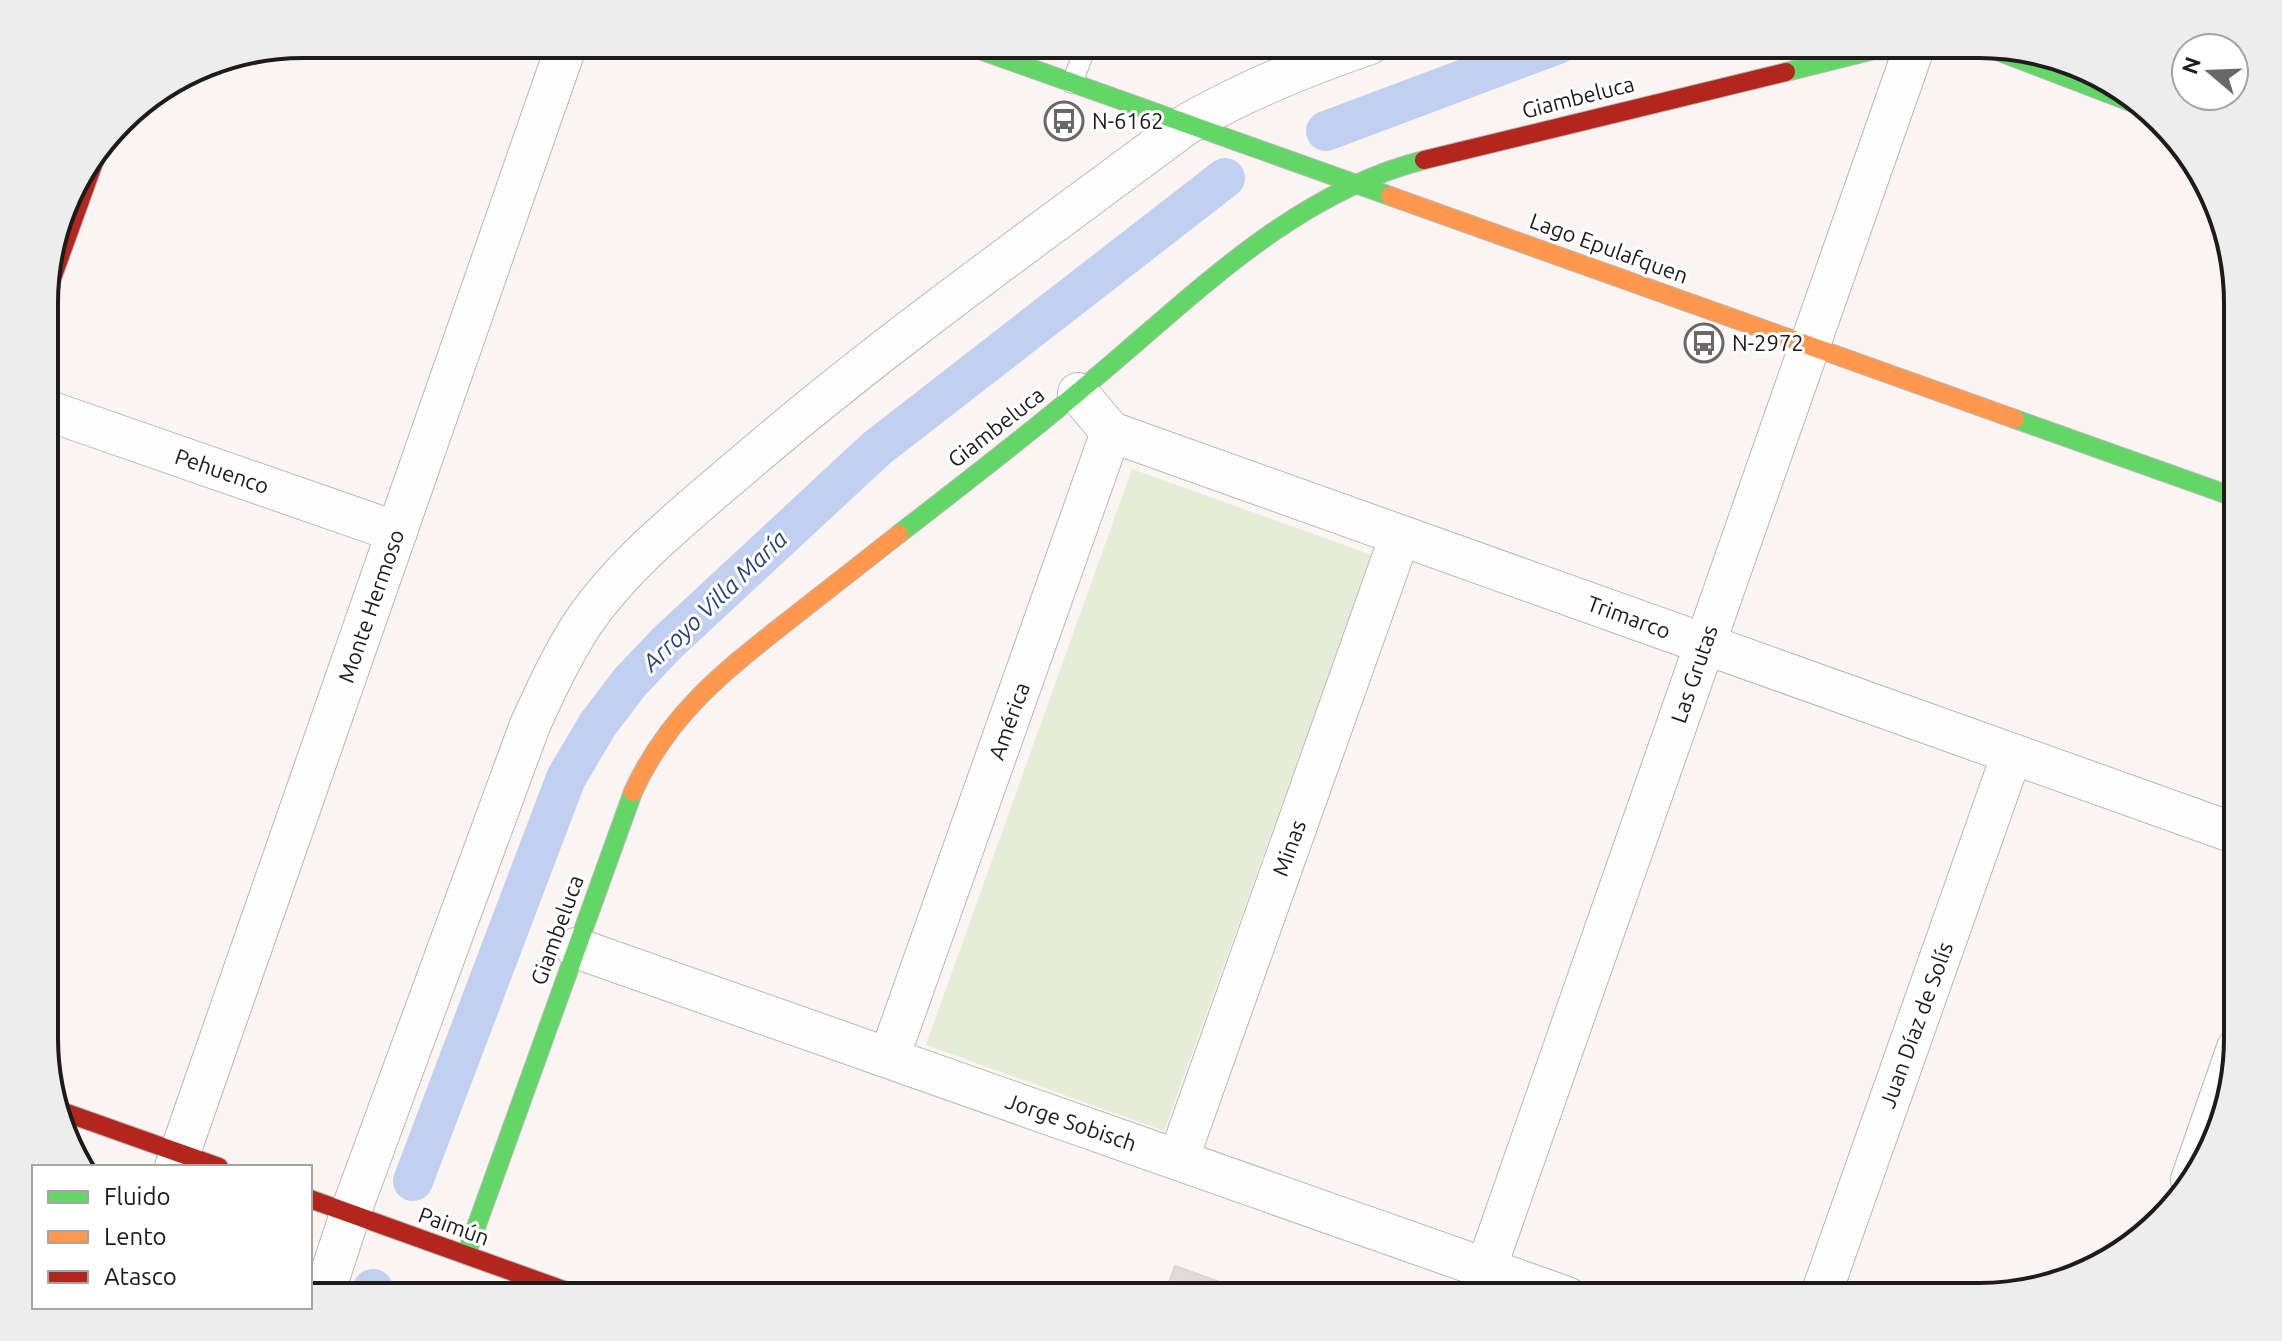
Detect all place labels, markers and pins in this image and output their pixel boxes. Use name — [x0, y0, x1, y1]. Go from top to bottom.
bus stop icon: N-6162 — [1043, 100, 1085, 142]
place label: N-6162 — [1092, 108, 1164, 133]
bus stop icon: N-2972 — [1683, 322, 1725, 364]
place label: N-2972 — [1732, 330, 1804, 355]

